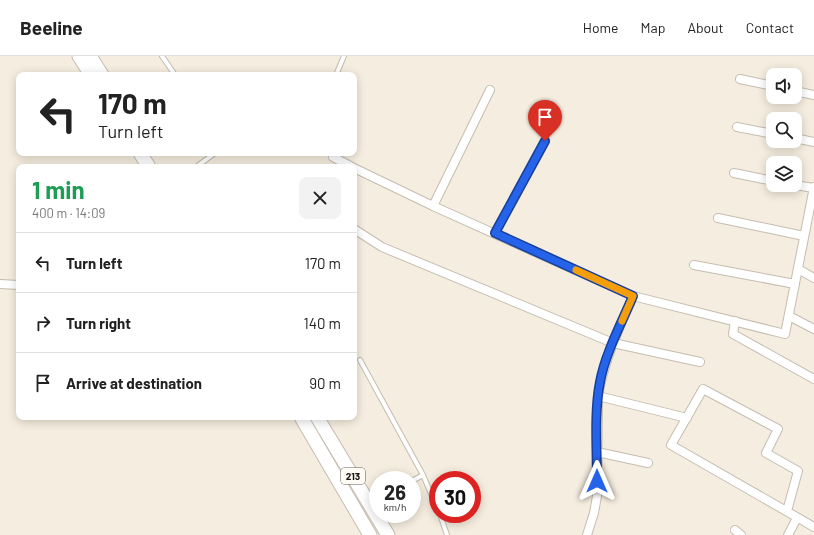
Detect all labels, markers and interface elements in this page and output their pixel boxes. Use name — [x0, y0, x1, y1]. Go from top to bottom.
text: Beeline — [20, 16, 83, 39]
text: Home — [583, 19, 619, 36]
text: Map — [641, 19, 665, 36]
text: About — [687, 19, 724, 36]
text: Contact — [746, 19, 794, 36]
map controls — [766, 68, 802, 192]
button: sound — [766, 68, 802, 104]
text: 170 m — [98, 86, 167, 120]
icon: left — [32, 88, 84, 140]
pin — [528, 100, 562, 141]
icon: arrive — [534, 106, 556, 128]
button: search — [766, 112, 802, 148]
text: Turn left — [98, 120, 164, 142]
button: layers — [766, 156, 802, 192]
text: 1 min — [32, 175, 85, 204]
button: close — [299, 177, 341, 219]
text: 400 m · 14:09 — [32, 205, 105, 221]
icon: left — [32, 252, 54, 274]
text: Turn left — [66, 254, 122, 272]
text: 170 m — [305, 254, 341, 272]
icon: right — [32, 312, 54, 334]
text: Turn right — [66, 314, 131, 332]
text: 140 m — [304, 314, 341, 332]
icon: arrive — [32, 372, 54, 394]
text: Arrive at destination — [66, 374, 202, 392]
text: 90 m — [309, 374, 341, 392]
position arrow — [576, 460, 618, 502]
road number: 213 — [341, 468, 365, 484]
speed limit sign: 30 — [429, 471, 481, 523]
text: 26 — [384, 480, 406, 504]
text: km/h — [384, 501, 406, 513]

